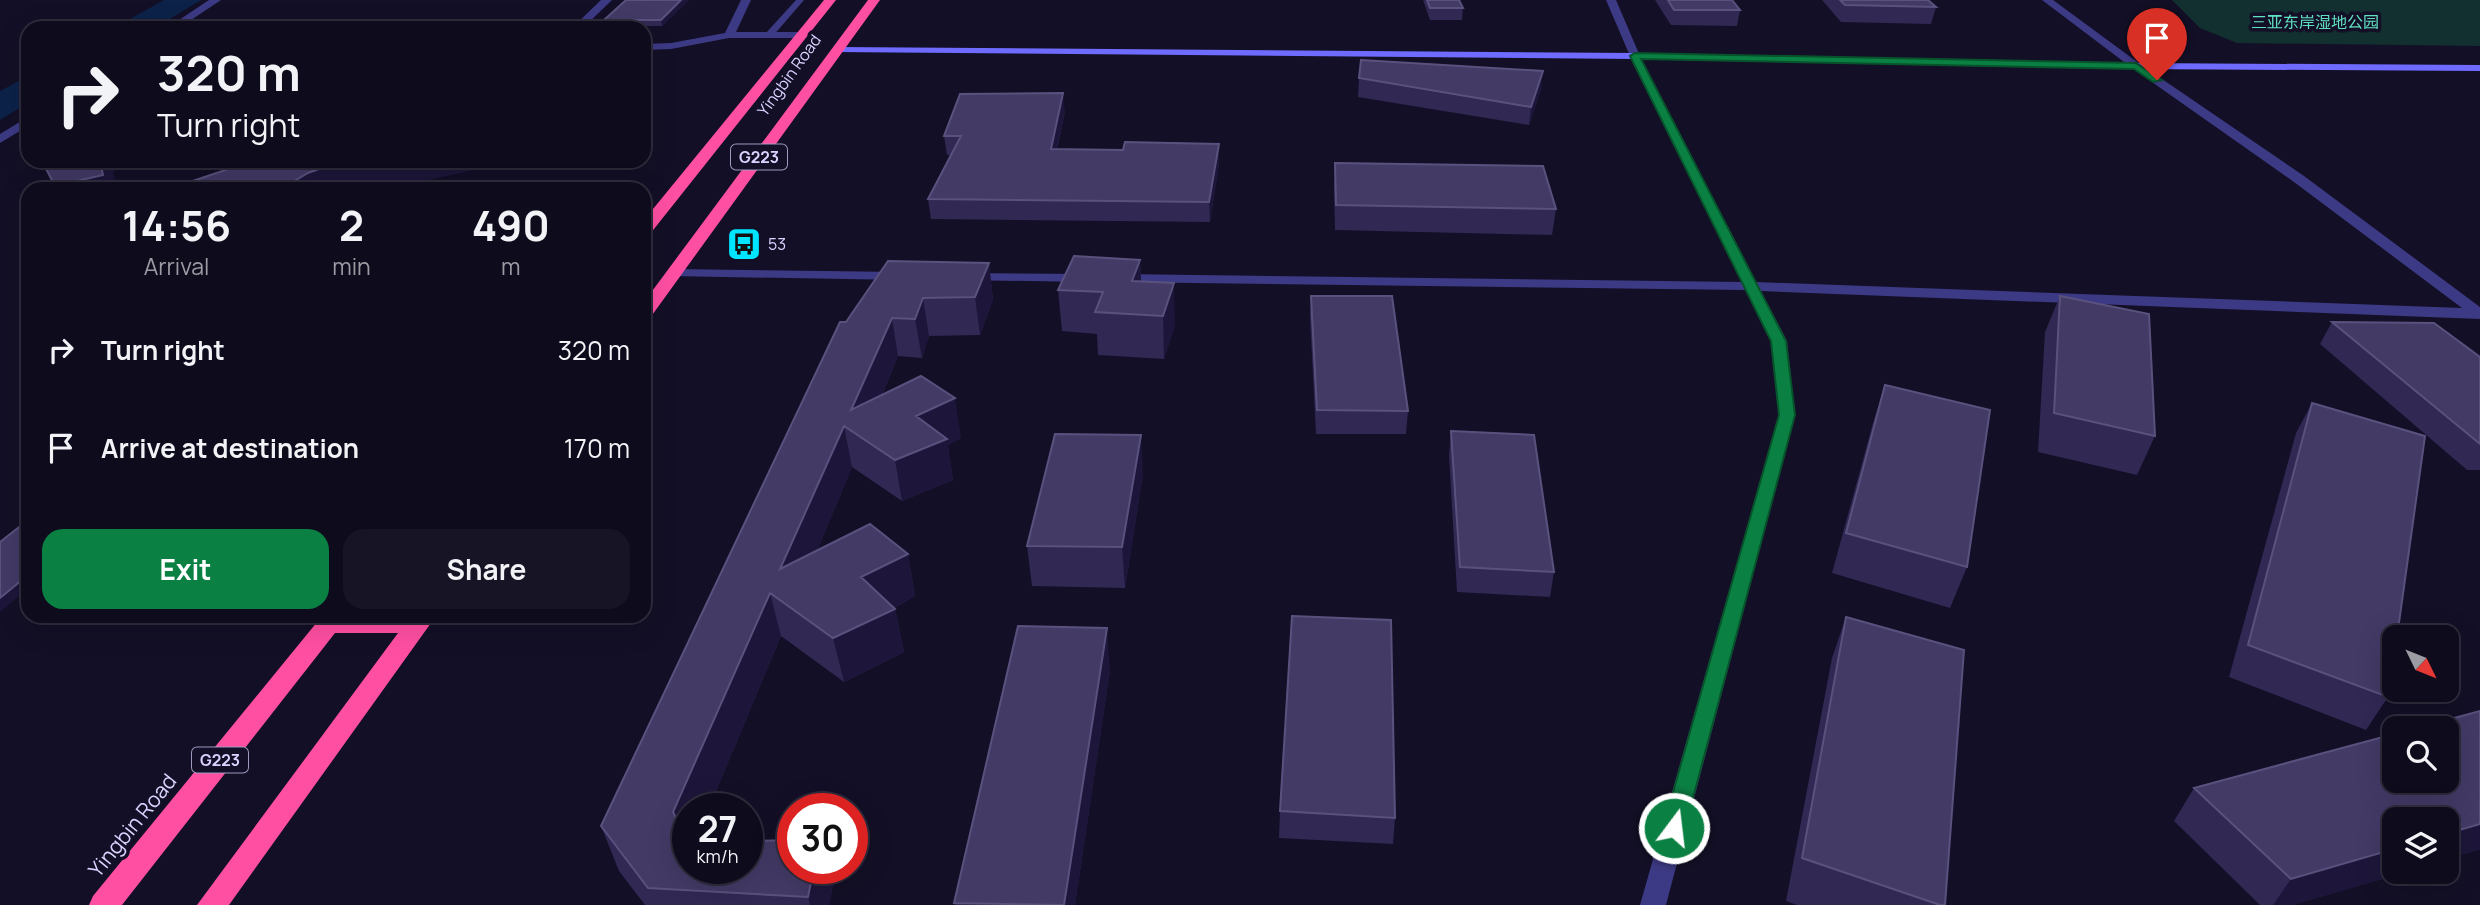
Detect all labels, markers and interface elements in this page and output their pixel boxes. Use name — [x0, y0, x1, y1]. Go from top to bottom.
pin — [2127, 8, 2187, 80]
park label: 三亚东岸湿地公园 — [2251, 11, 2379, 33]
icon: arrive — [2138, 19, 2176, 57]
street label: Yingbin Road — [752, 30, 826, 120]
text: 320 m — [157, 39, 301, 106]
icon: right — [42, 49, 133, 140]
text: Turn right — [157, 103, 300, 147]
road number: G223 — [731, 144, 787, 169]
text: 14:56 — [122, 196, 231, 254]
text: 2 — [339, 196, 364, 254]
text: 490 — [472, 196, 550, 254]
bus stop icon: 53 — [725, 225, 763, 263]
place label: 53 — [768, 233, 786, 255]
text: Arrival — [144, 250, 209, 282]
text: min — [332, 250, 371, 282]
text: m — [501, 250, 521, 282]
icon: right — [42, 331, 80, 369]
text: Turn right — [101, 332, 225, 368]
text: 320 m — [558, 332, 630, 368]
icon: arrive — [42, 429, 80, 467]
text: Arrive at destination — [101, 430, 359, 466]
text: 170 m — [564, 430, 630, 466]
button: Exit — [42, 529, 329, 609]
button: Share — [343, 529, 630, 609]
north arrow — [2382, 625, 2459, 702]
map controls — [2382, 625, 2459, 884]
button: search — [2382, 716, 2459, 793]
road number: G223 — [192, 748, 248, 772]
street label: Yingbin Road — [82, 768, 182, 882]
position arrow — [1637, 791, 1711, 865]
speed limit sign: 30 — [777, 793, 868, 884]
text: 27 — [698, 805, 737, 853]
button: layers — [2382, 807, 2459, 884]
text: km/h — [697, 844, 738, 868]

